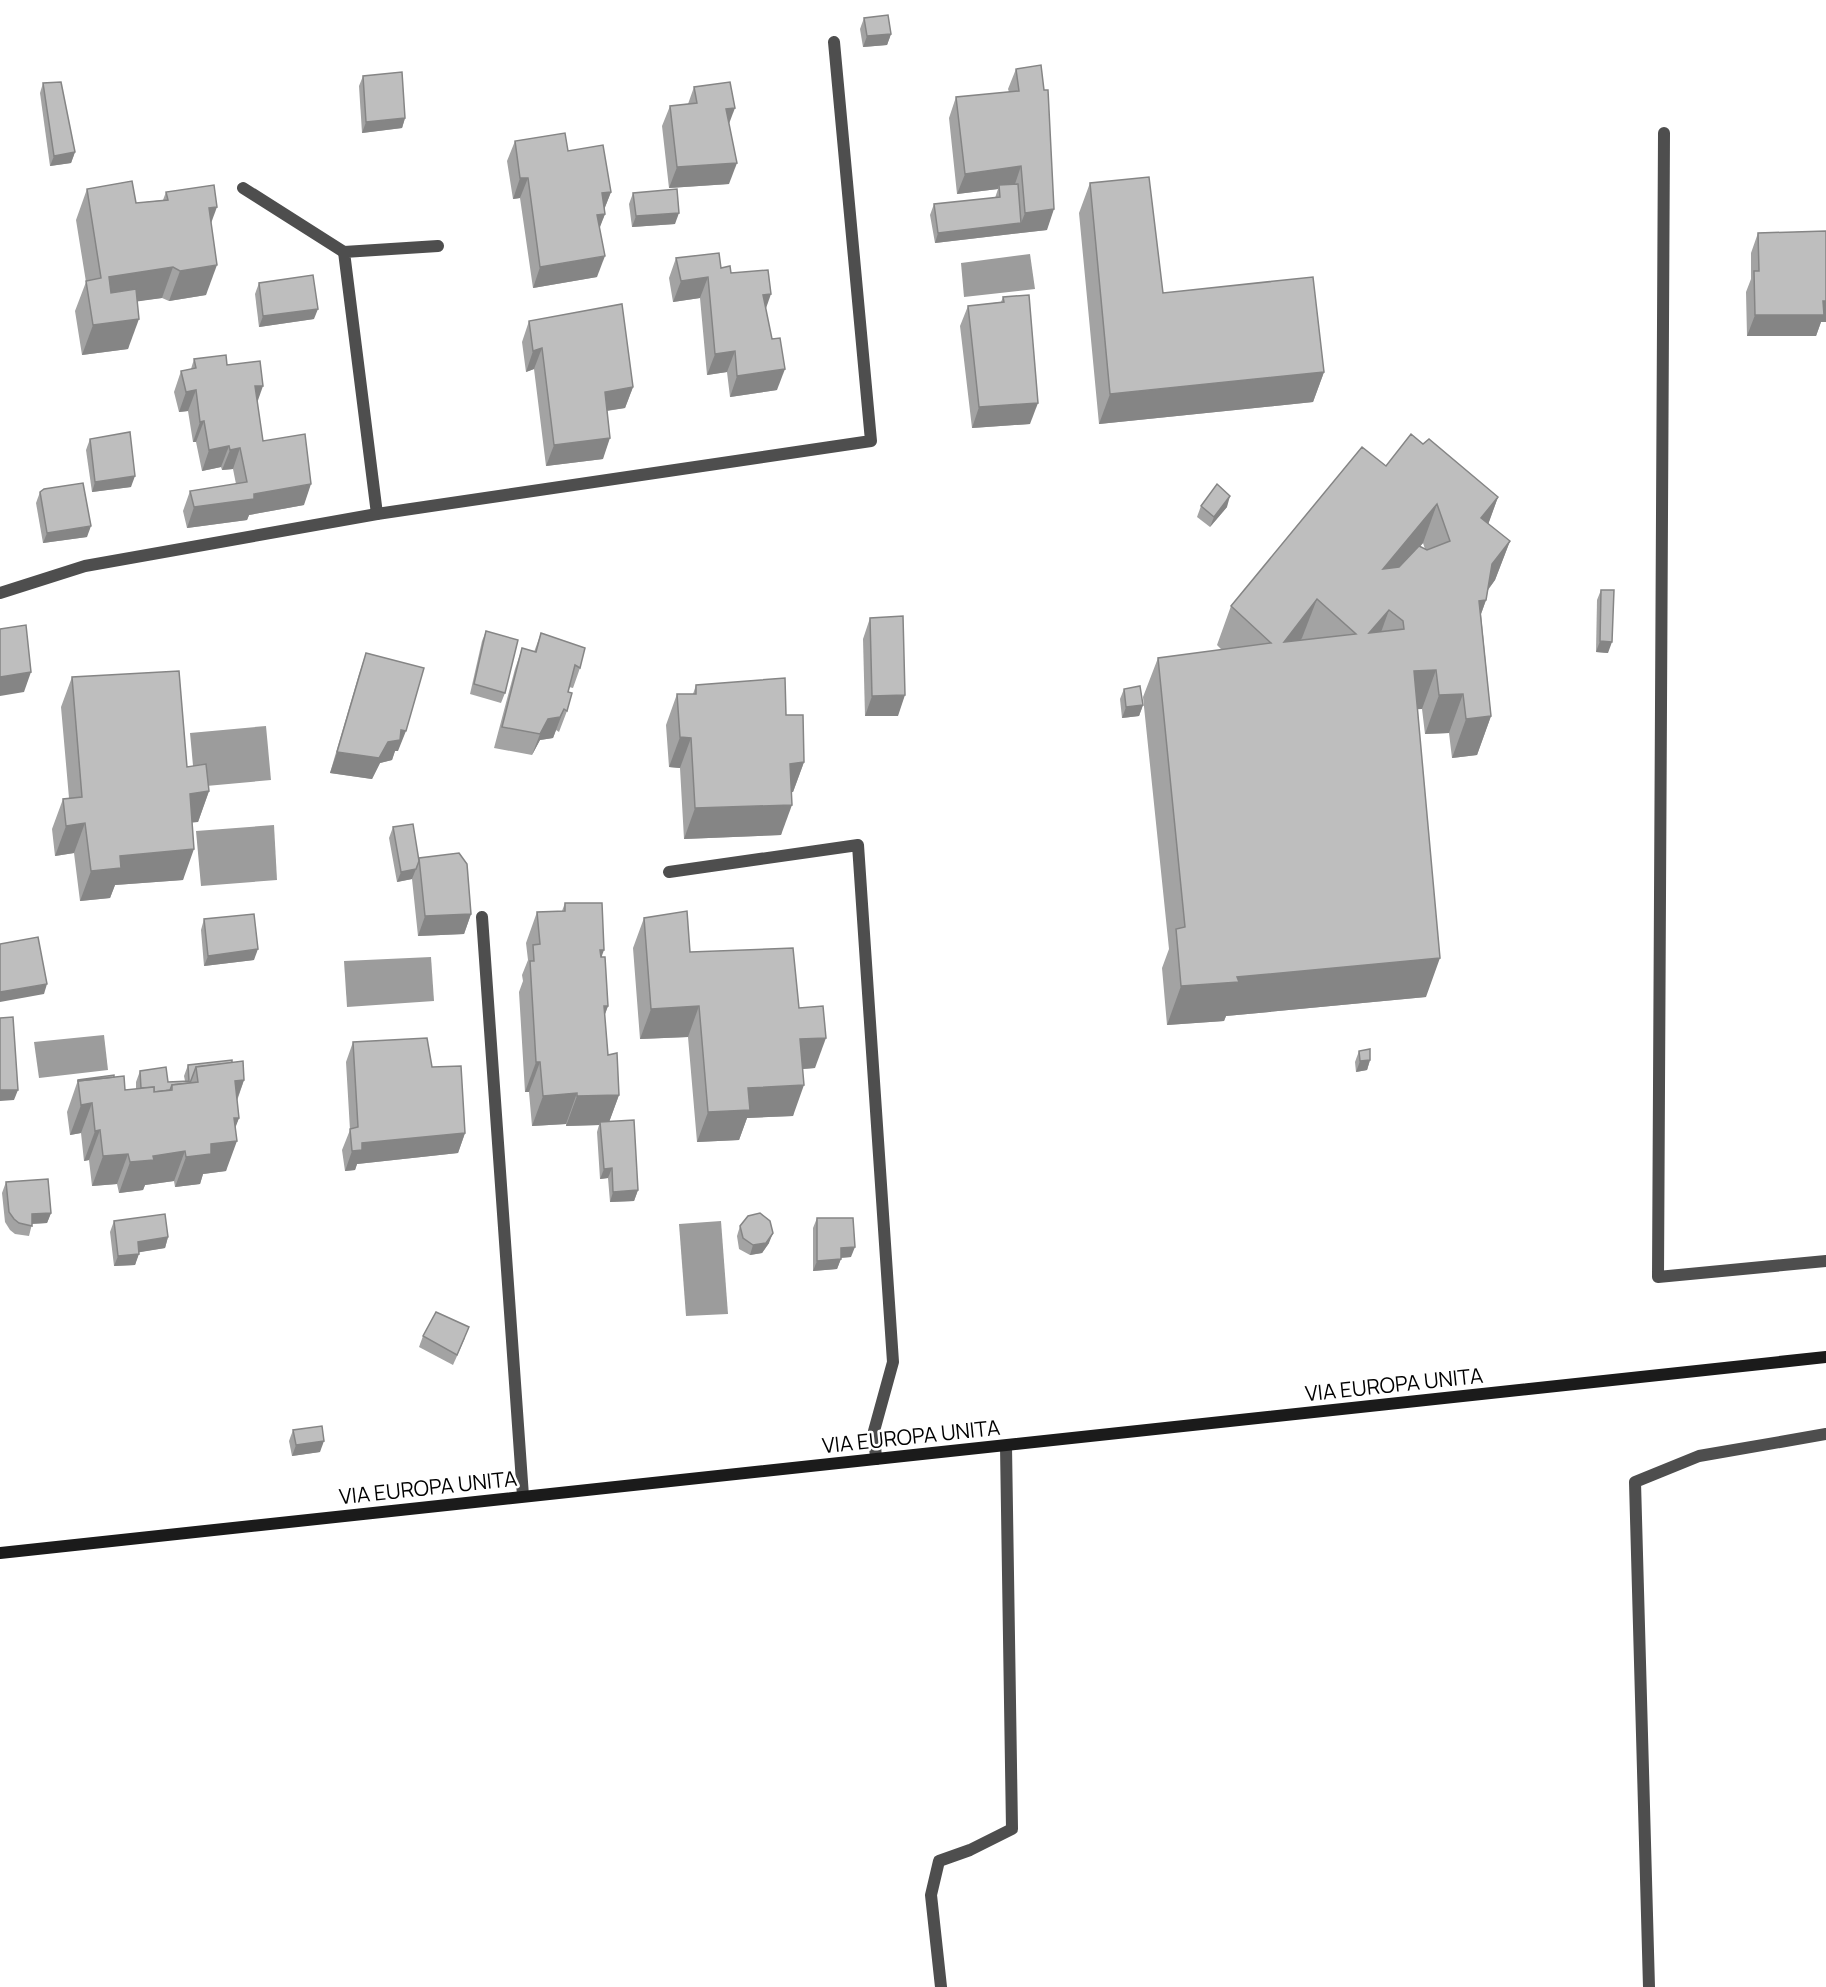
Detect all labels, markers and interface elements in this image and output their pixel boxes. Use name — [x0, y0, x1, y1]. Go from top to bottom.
street label: VIA EUROPA UNITA — [1304, 1361, 1484, 1407]
street label: VIA EUROPA UNITA — [821, 1413, 1001, 1459]
street label: VIA EUROPA UNITA — [338, 1464, 518, 1510]

